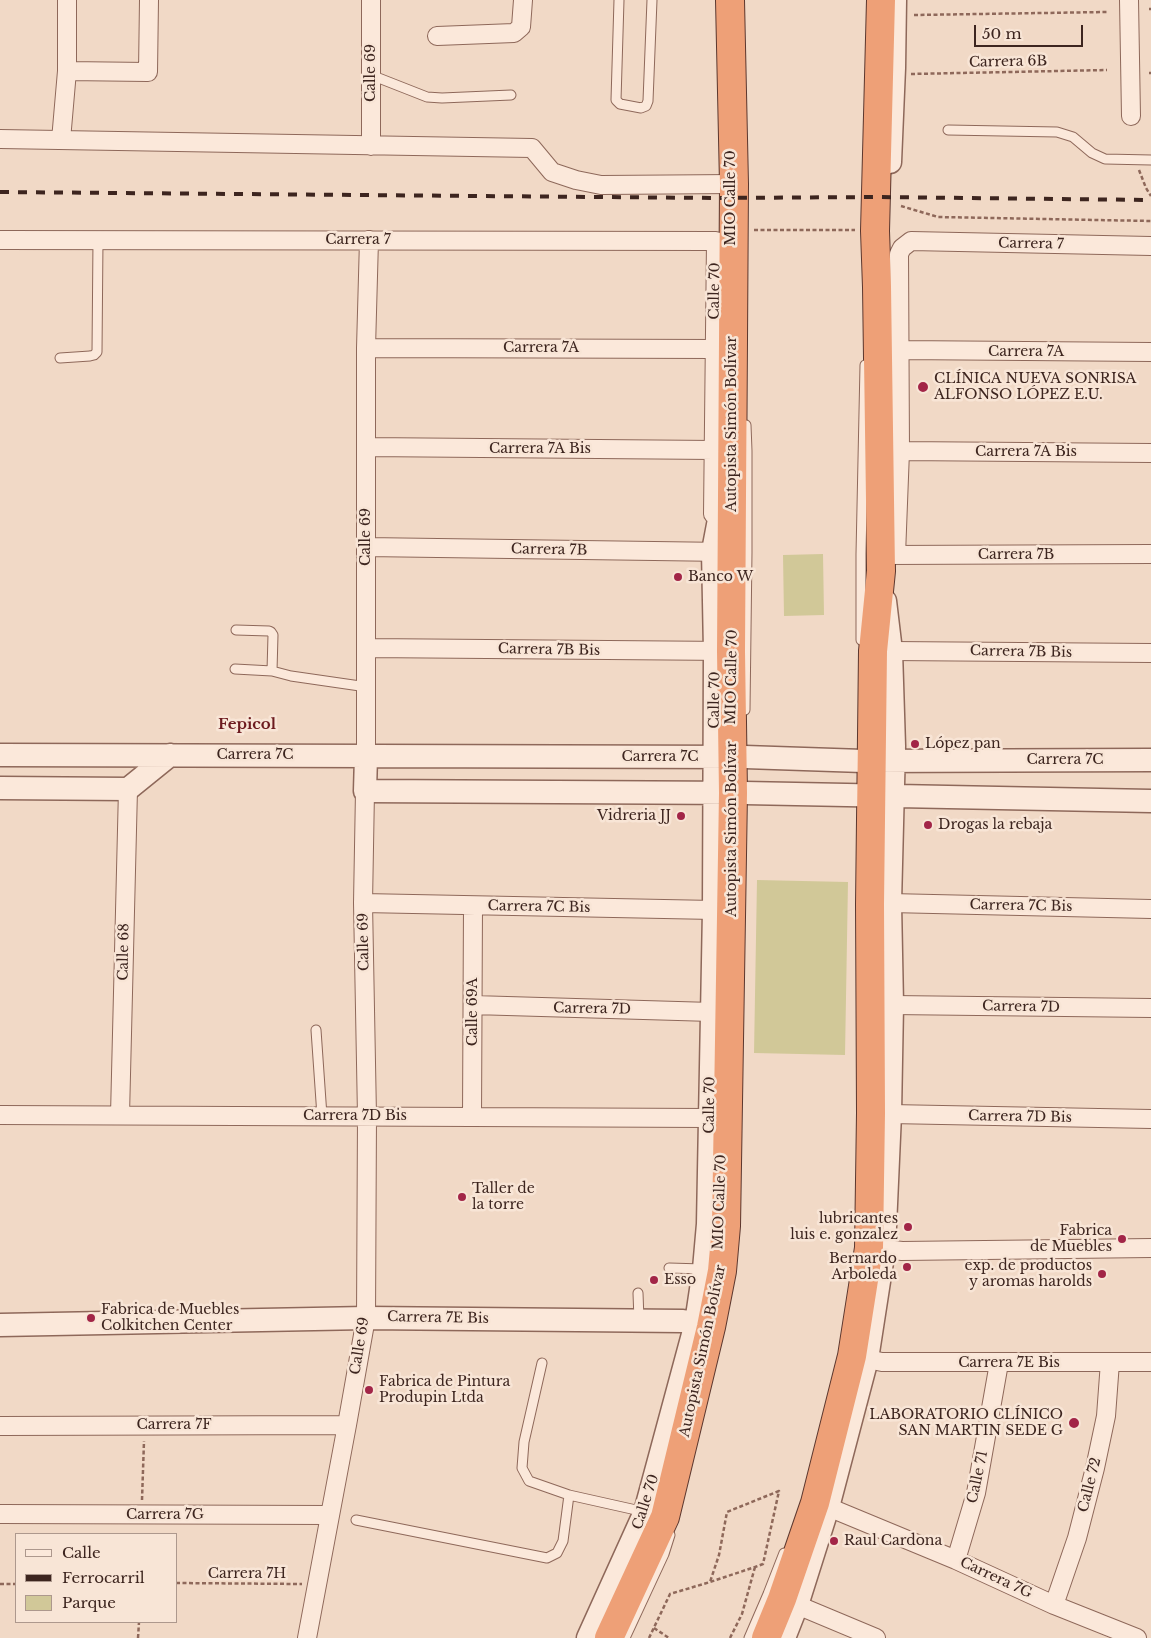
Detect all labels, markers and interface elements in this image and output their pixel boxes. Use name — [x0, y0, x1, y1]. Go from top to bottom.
scale bar — [976, 15, 1085, 47]
text: 50 m — [982, 24, 1022, 43]
street label: Calle 69 — [363, 44, 379, 102]
street label: Carrera 6B — [969, 53, 1047, 71]
street label: MIO Calle 70 — [723, 150, 739, 246]
street label: Carrera 7 — [325, 232, 391, 248]
street label: Carrera 7 — [998, 235, 1064, 253]
street label: Calle 70 — [706, 262, 724, 320]
street label: Autopista Simón Bolívar — [724, 336, 740, 512]
street label: Carrera 7A — [503, 340, 579, 356]
street label: Carrera 7A — [988, 344, 1064, 360]
place label: CLÍNICA NUEVA SONRISA ALFONSO LÓPEZ E.U. — [934, 371, 1136, 404]
marker: CLÍNICA NUEVA SONRISA ALFONSO LÓPEZ E.U. — [916, 380, 930, 394]
street label: Carrera 7A Bis — [489, 441, 591, 457]
street label: Carrera 7A Bis — [975, 444, 1077, 460]
street label: Calle 69 — [358, 508, 374, 566]
street label: Carrera 7B — [511, 541, 587, 559]
street label: Carrera 7B — [978, 547, 1054, 563]
place label: Banco W — [688, 569, 753, 585]
marker: Banco W — [672, 571, 684, 583]
street label: MIO Calle 70 — [723, 629, 741, 725]
street label: Carrera 7B Bis — [498, 641, 600, 659]
street label: Carrera 7B Bis — [970, 643, 1072, 661]
street label: Calle 70 — [706, 671, 724, 729]
district label: Fepicol — [218, 716, 276, 734]
place label: López pan — [925, 736, 1001, 752]
marker: López pan — [909, 738, 921, 750]
street label: Autopista Simón Bolívar — [724, 741, 740, 917]
street label: Carrera 7C — [217, 747, 293, 763]
street label: Carrera 7C — [622, 749, 698, 765]
street label: Carrera 7C — [1027, 752, 1103, 768]
place label: Vidreria JJ — [597, 808, 671, 824]
marker: Vidreria JJ — [675, 810, 687, 822]
place label: Drogas la rebaja — [938, 817, 1052, 833]
marker: Drogas la rebaja — [922, 819, 934, 831]
street label: Carrera 7C Bis — [969, 897, 1073, 915]
street label: Carrera 7C Bis — [487, 898, 591, 916]
street label: Calle 69 — [355, 913, 373, 971]
street label: Calle 68 — [115, 923, 133, 981]
street label: Calle 69A — [465, 978, 481, 1046]
street label: Carrera 7D — [982, 998, 1060, 1016]
street label: Carrera 7D — [553, 1000, 631, 1018]
street label: Calle 70 — [701, 1076, 719, 1134]
street label: Carrera 7D Bis — [303, 1108, 407, 1124]
street label: Carrera 7D Bis — [968, 1108, 1072, 1126]
street label: MIO Calle 70 — [710, 1154, 730, 1250]
place label: Taller de la torre — [472, 1181, 535, 1214]
marker: Taller de la torre — [456, 1191, 468, 1203]
place label: lubricantes luis e. gonzalez — [790, 1211, 898, 1244]
marker: lubricantes luis e. gonzalez — [902, 1221, 914, 1233]
place label: Fabrica de Muebles — [1030, 1223, 1112, 1256]
marker: Fabrica de Muebles — [1116, 1233, 1128, 1245]
place label: Bernardo Arboleda — [829, 1251, 897, 1284]
place label: exp. de productos y aromas harolds — [964, 1258, 1092, 1290]
marker: Bernardo Arboleda — [901, 1261, 913, 1273]
street label: Autopista Simón Bolívar — [677, 1263, 729, 1439]
marker: exp. de productos y aromas harolds — [1096, 1268, 1108, 1280]
place label: Esso — [664, 1272, 696, 1288]
marker: Esso — [648, 1274, 660, 1286]
place label: Fabrica de Muebles Colkitchen Center — [101, 1302, 239, 1334]
street label: Carrera 7E Bis — [387, 1309, 489, 1327]
marker: Fabrica de Muebles Colkitchen Center — [85, 1312, 97, 1324]
street label: Calle 69 — [347, 1316, 373, 1376]
street label: Carrera 7E Bis — [958, 1355, 1060, 1371]
place label: Fabrica de Pintura Produpin Ltda — [379, 1374, 510, 1406]
marker: Fabrica de Pintura Produpin Ltda — [363, 1384, 375, 1396]
place label: LABORATORIO CLÍNICO SAN MARTIN SEDE G — [869, 1407, 1063, 1440]
marker: LABORATORIO CLÍNICO SAN MARTIN SEDE G — [1067, 1416, 1081, 1430]
street label: Carrera 7F — [136, 1417, 212, 1433]
street label: Calle 71 — [964, 1449, 992, 1505]
street label: Calle 72 — [1075, 1456, 1105, 1514]
street label: Calle 70 — [629, 1472, 663, 1532]
street label: Carrera 7G — [126, 1507, 204, 1523]
legend — [15, 1533, 178, 1623]
place label: Raul Cardona — [844, 1533, 942, 1549]
marker: Raul Cardona — [828, 1535, 840, 1547]
text: Calle — [62, 1543, 101, 1562]
street label: Carrera 7G — [957, 1554, 1035, 1602]
street label: Carrera 7H — [208, 1566, 286, 1582]
text: Ferrocarril — [62, 1568, 145, 1587]
text: Parque — [62, 1593, 116, 1612]

